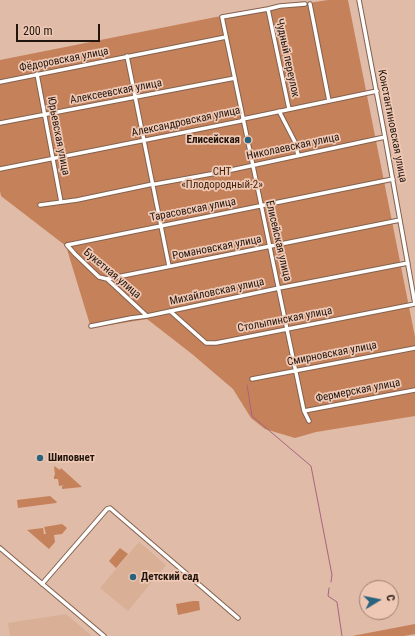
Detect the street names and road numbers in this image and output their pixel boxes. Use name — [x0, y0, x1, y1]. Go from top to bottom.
street label: Чудный переулок — [272, 17, 302, 99]
street label: Фёдоровская улица — [18, 45, 110, 75]
street label: Константиновская улица — [375, 68, 409, 184]
street label: Алексеевская улица — [69, 77, 163, 107]
street label: Юрьевская улица — [44, 96, 72, 176]
street label: Александровская улица — [130, 104, 242, 140]
street label: Николаевская улица — [245, 131, 341, 163]
street label: Тарасовская улица — [149, 195, 237, 225]
street label: Елисейская улица — [262, 199, 294, 283]
street label: Романовская улица — [171, 233, 263, 263]
street label: Букетная улица — [81, 246, 143, 302]
street label: Михайловская улица — [168, 276, 266, 308]
street label: Столыпинская улица — [237, 304, 333, 336]
street label: Смирновская улица — [286, 339, 378, 369]
street label: Фермерская улица — [315, 376, 401, 406]

